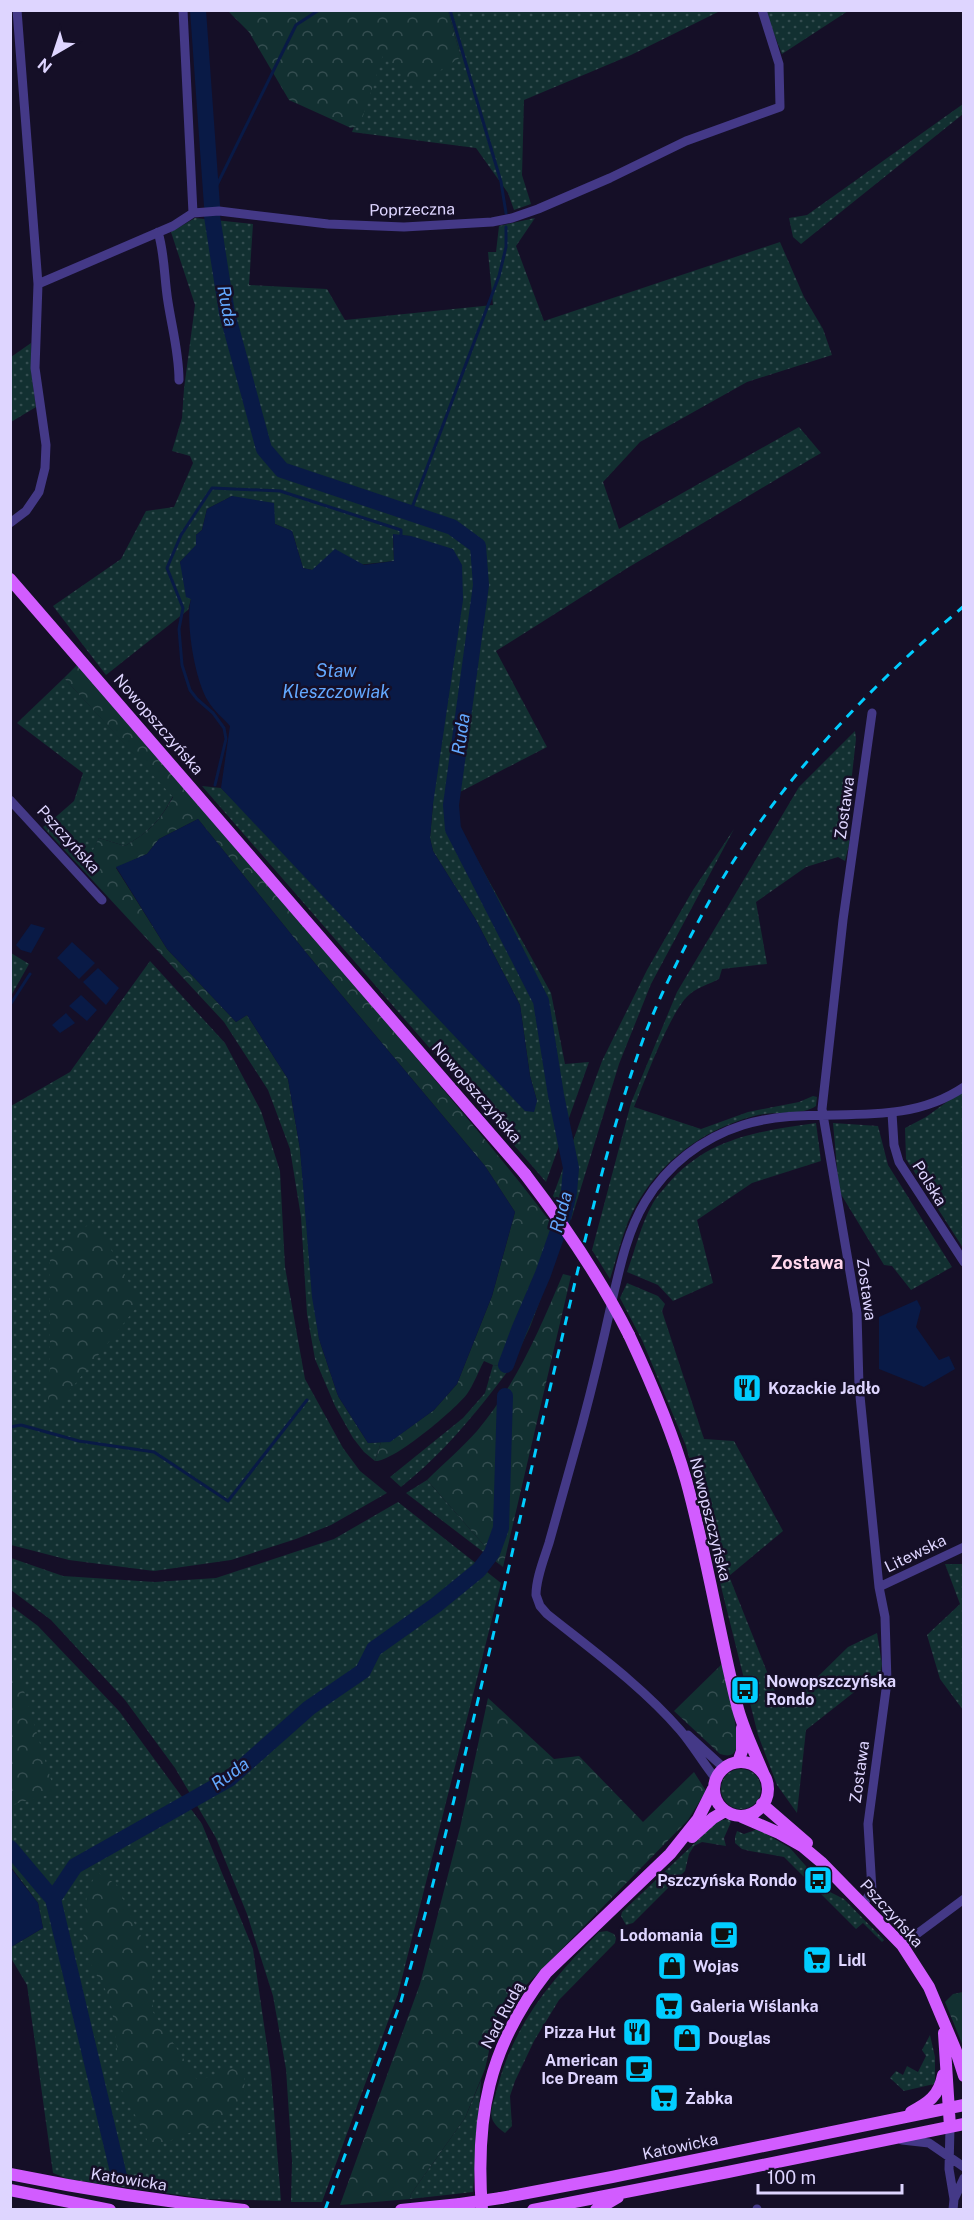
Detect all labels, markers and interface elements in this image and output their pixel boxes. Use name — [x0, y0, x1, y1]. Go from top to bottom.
north arrow — [24, 24, 84, 84]
text: N — [34, 54, 56, 77]
street label: Poprzeczna — [369, 199, 455, 220]
water label: Ruda — [213, 283, 242, 328]
water label: Staw Kleszczowiak — [282, 660, 390, 702]
street label: Nowopszczyńska — [110, 670, 207, 778]
water label: Ruda — [447, 712, 474, 756]
street label: Zostawa — [831, 776, 858, 840]
street label: Pszczyńska — [33, 801, 104, 877]
street label: Nowopszczyńska — [428, 1038, 525, 1146]
street label: Polska — [908, 1157, 951, 1209]
water label: Ruda — [545, 1189, 576, 1235]
district label: Zostawa — [770, 1252, 844, 1273]
street label: Zostawa — [853, 1257, 880, 1321]
restaurant icon: Kozackie Jadło — [731, 1372, 763, 1404]
place label: Kozackie Jadło — [768, 1379, 880, 1398]
street label: Nowopszczyńska — [686, 1455, 735, 1583]
street label: Litewska — [881, 1530, 949, 1576]
place label: Nowopszczyńska Rondo — [766, 1672, 896, 1709]
bus stop icon: Nowopszczyńska Rondo — [729, 1674, 761, 1706]
street label: Zostawa — [846, 1740, 873, 1804]
water label: Ruda — [207, 1753, 253, 1794]
bus stop icon: Pszczyńska Rondo — [802, 1864, 834, 1896]
place label: Pszczyńska Rondo — [657, 1871, 797, 1890]
street label: Pszczyńska — [856, 1875, 927, 1951]
cafe icon: Lodomania — [708, 1919, 740, 1951]
place label: Lodomania — [620, 1926, 703, 1945]
supermarket icon: Lidl — [801, 1944, 833, 1976]
shop icon: Wojas — [656, 1950, 688, 1982]
place label: Lidl — [838, 1951, 867, 1970]
place label: Wojas — [693, 1957, 739, 1976]
street label: Nad Rudą — [477, 1979, 528, 2052]
supermarket icon: Galeria Wiślanka — [653, 1990, 685, 2022]
place label: Galeria Wiślanka — [690, 1997, 819, 2016]
restaurant icon: Pizza Hut — [621, 2016, 653, 2048]
shop icon: Douglas — [671, 2022, 703, 2054]
place label: Pizza Hut — [544, 2023, 616, 2042]
place label: Douglas — [708, 2029, 771, 2048]
place label: American Ice Dream — [541, 2051, 618, 2088]
cafe icon: American Ice Dream — [623, 2053, 655, 2085]
supermarket icon: Żabka — [648, 2082, 680, 2114]
place label: Żabka — [685, 2088, 733, 2108]
street label: Katowicka — [641, 2129, 720, 2164]
scale bar — [758, 2157, 902, 2195]
street label: Katowicka — [89, 2164, 168, 2195]
text: 100 m — [767, 2167, 816, 2188]

